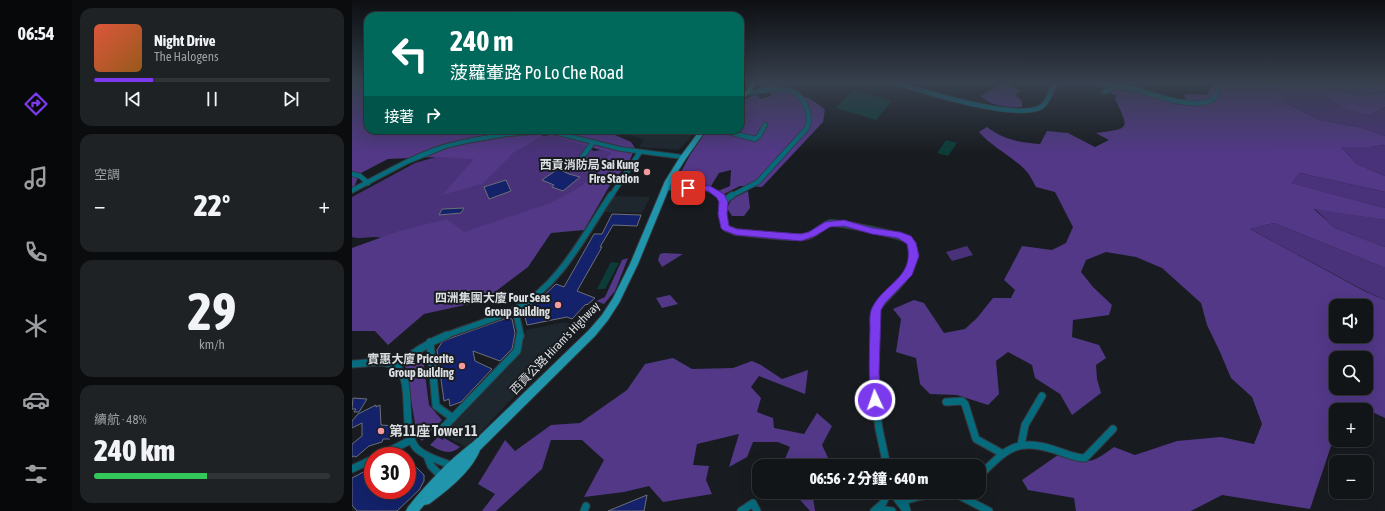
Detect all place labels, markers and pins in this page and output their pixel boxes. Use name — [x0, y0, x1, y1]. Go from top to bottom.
place label: 西貢消防局 Sai Kung Fire Station — [540, 158, 640, 186]
marker: 西貢消防局 Sai Kung Fire Station — [642, 167, 652, 177]
pin — [671, 171, 705, 205]
place label: 四洲集團大廈 Four Seas Group Building — [435, 291, 551, 319]
marker: 四洲集團大廈 Four Seas Group Building — [553, 300, 563, 310]
place label: 實惠大廈 Pricerite Group Building — [367, 352, 455, 380]
marker: 實惠大廈 Pricerite Group Building — [457, 361, 467, 371]
place label: 第11座 Tower 11 — [389, 423, 478, 439]
marker: 第11座 Tower 11 — [376, 426, 386, 436]

